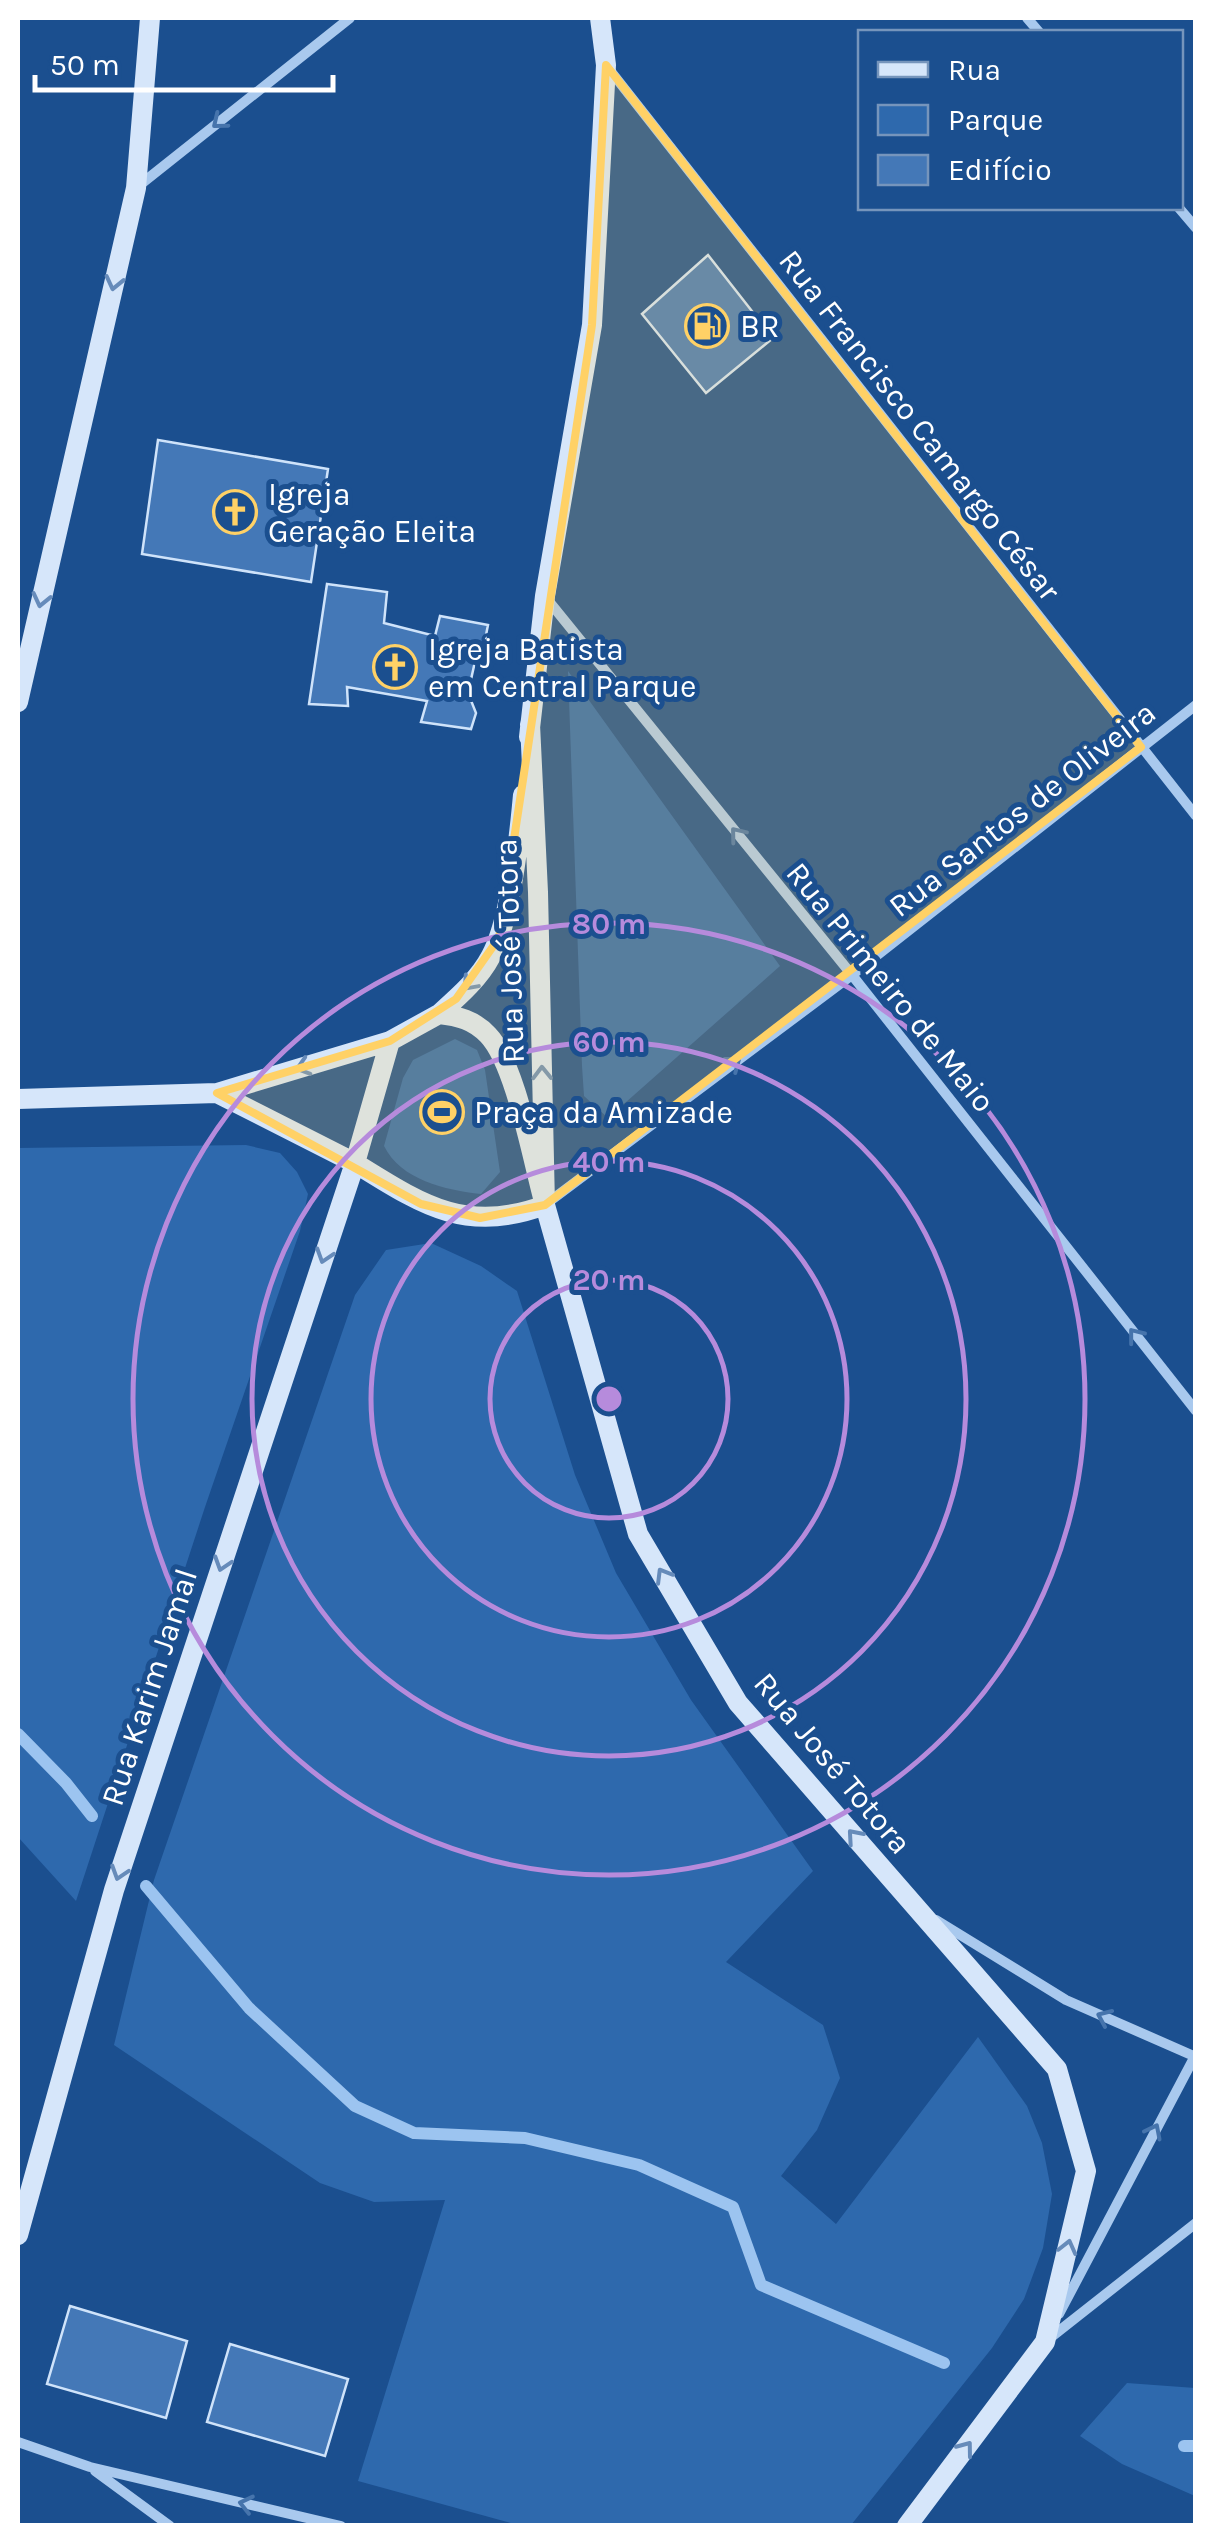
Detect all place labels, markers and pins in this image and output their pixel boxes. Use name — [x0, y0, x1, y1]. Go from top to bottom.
fuel station icon: BR — [684, 303, 730, 349]
place label: BR — [740, 308, 780, 345]
place label: Igreja Geração Eleita — [268, 476, 476, 550]
church icon: Igreja Geração Eleita — [212, 489, 258, 535]
place label: Igreja Batista em Central Parque — [428, 631, 697, 705]
church icon: Igreja Batista em Central Parque — [372, 644, 418, 690]
sports icon: Praça da Amizade — [419, 1089, 465, 1135]
place label: Praça da Amizade — [474, 1094, 733, 1131]
centre of rings — [591, 1381, 627, 1417]

